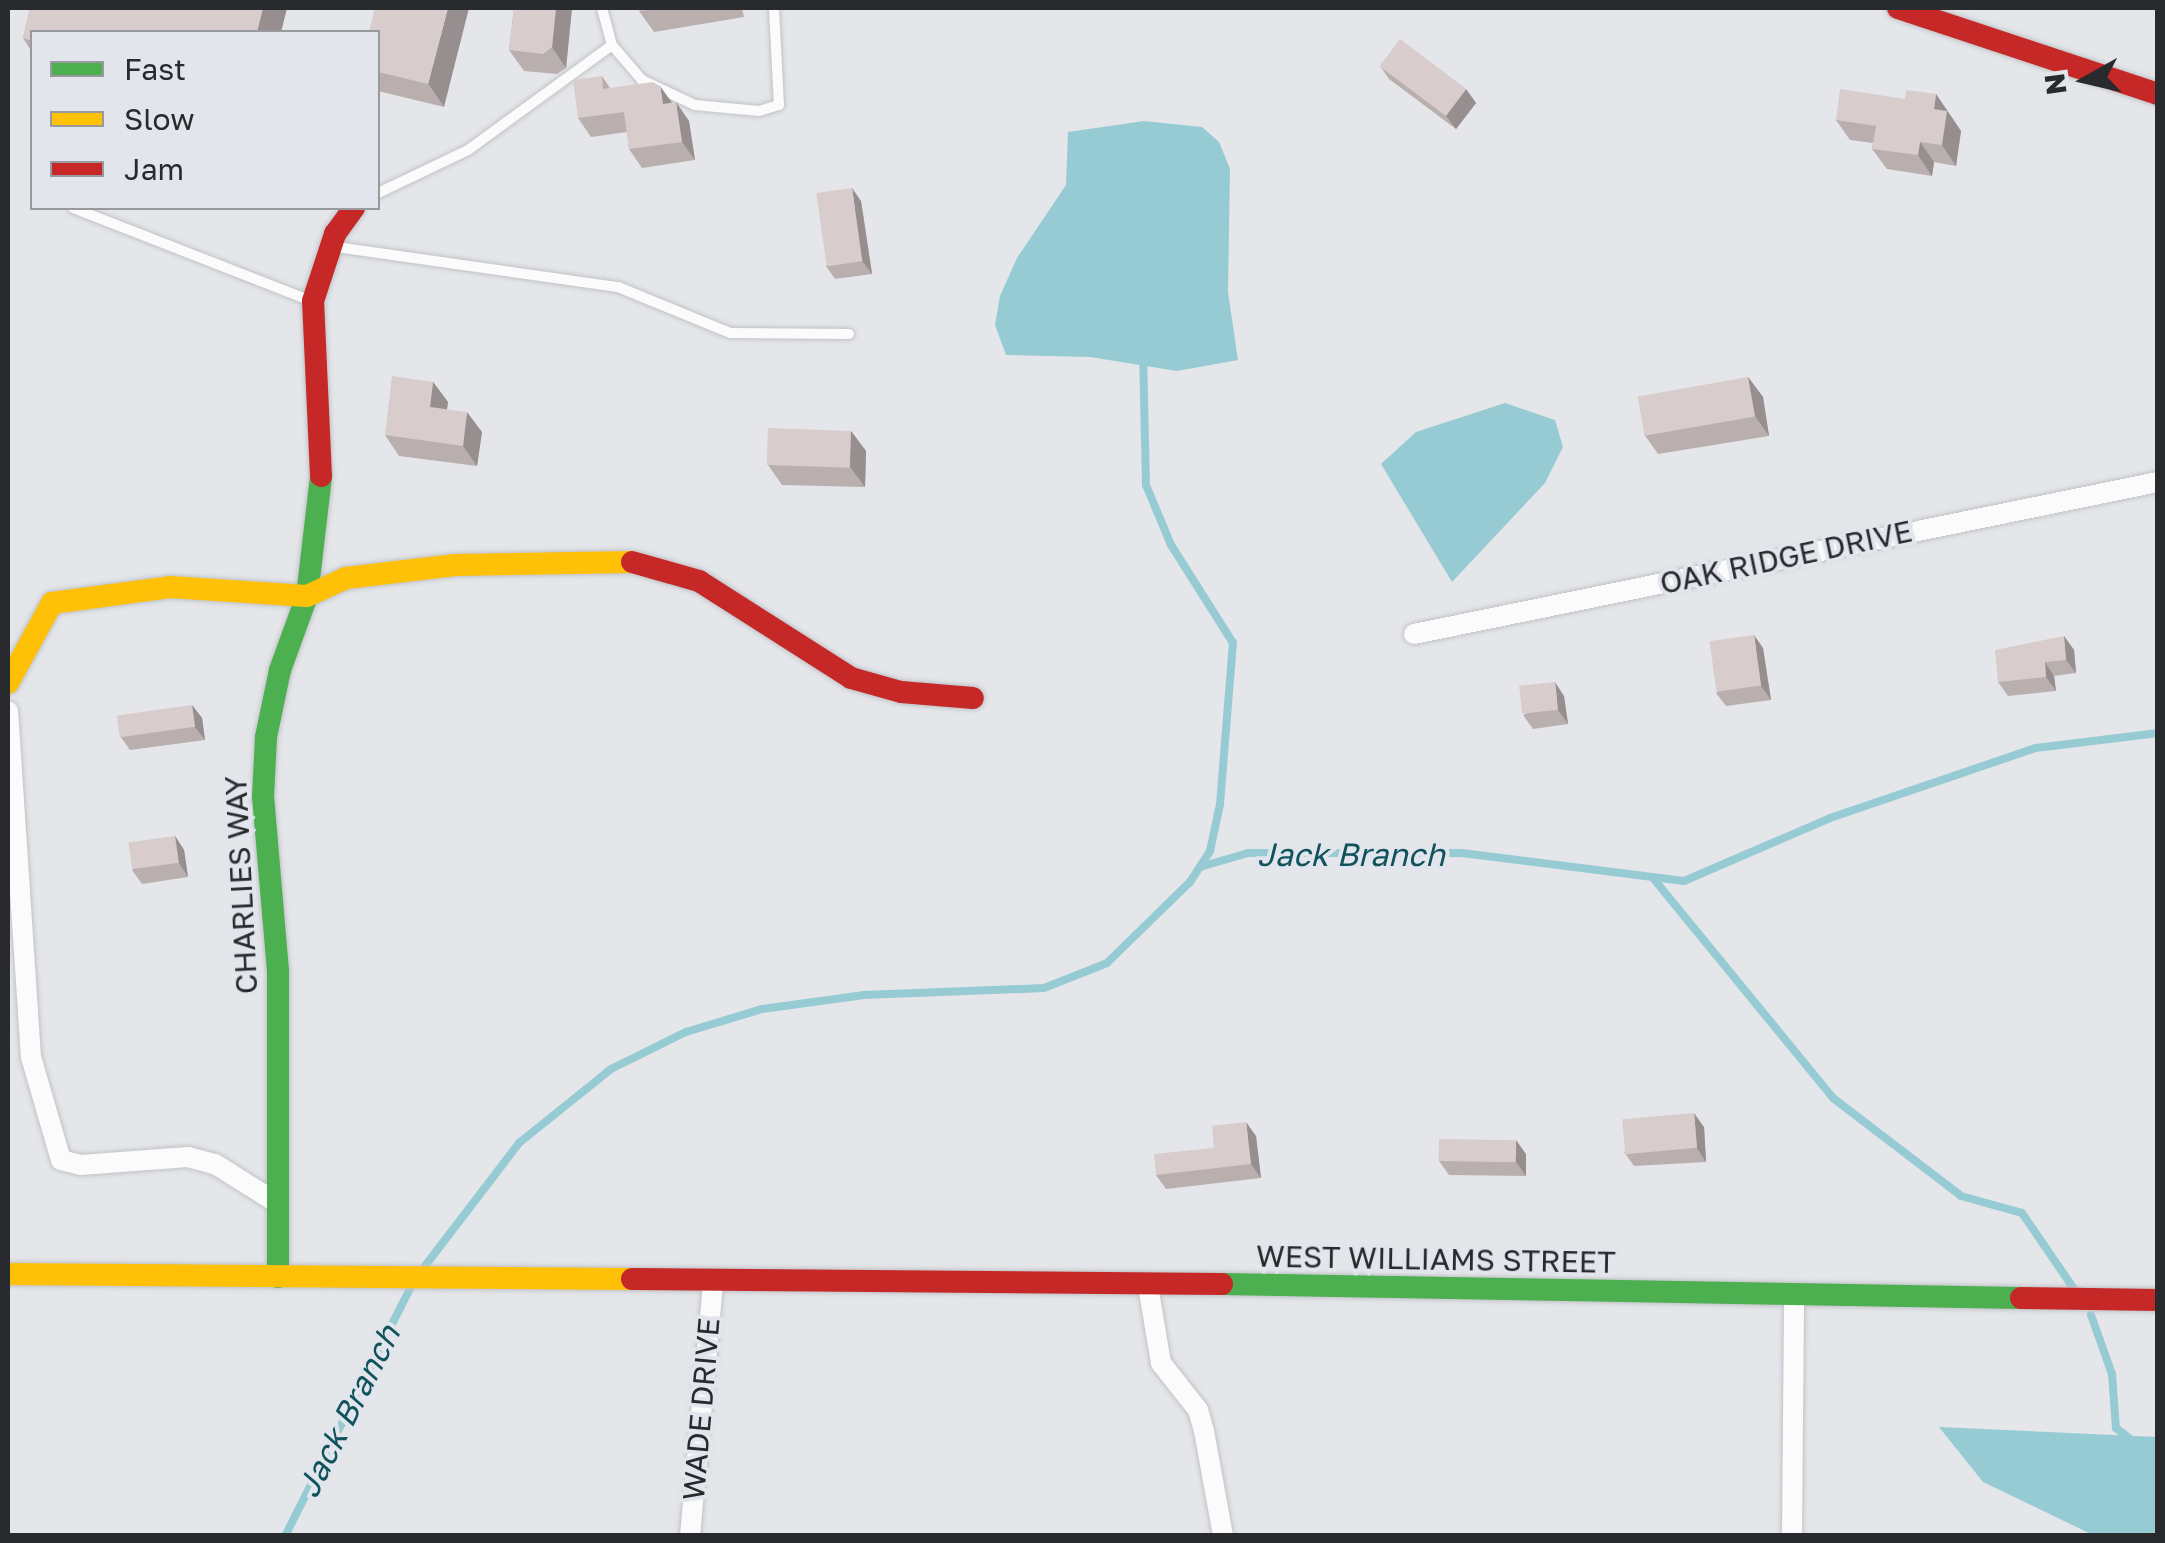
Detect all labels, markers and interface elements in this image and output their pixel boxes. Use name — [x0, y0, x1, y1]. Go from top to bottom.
legend — [30, 30, 380, 210]
north arrow — [2035, 30, 2135, 130]
text: Fast — [124, 51, 186, 87]
text: N — [2037, 71, 2073, 97]
text: Slow — [124, 101, 195, 137]
text: Jam — [124, 151, 184, 187]
street label: OAK RIDGE DRIVE — [1657, 513, 1915, 601]
street label: CHARLIES WAY — [217, 775, 265, 995]
water label: Jack Branch — [1257, 835, 1445, 873]
street label: WEST WILLIAMS STREET — [1256, 1238, 1616, 1280]
street label: WADE DRIVE — [675, 1316, 727, 1502]
water label: Jack Branch — [288, 1319, 408, 1503]

